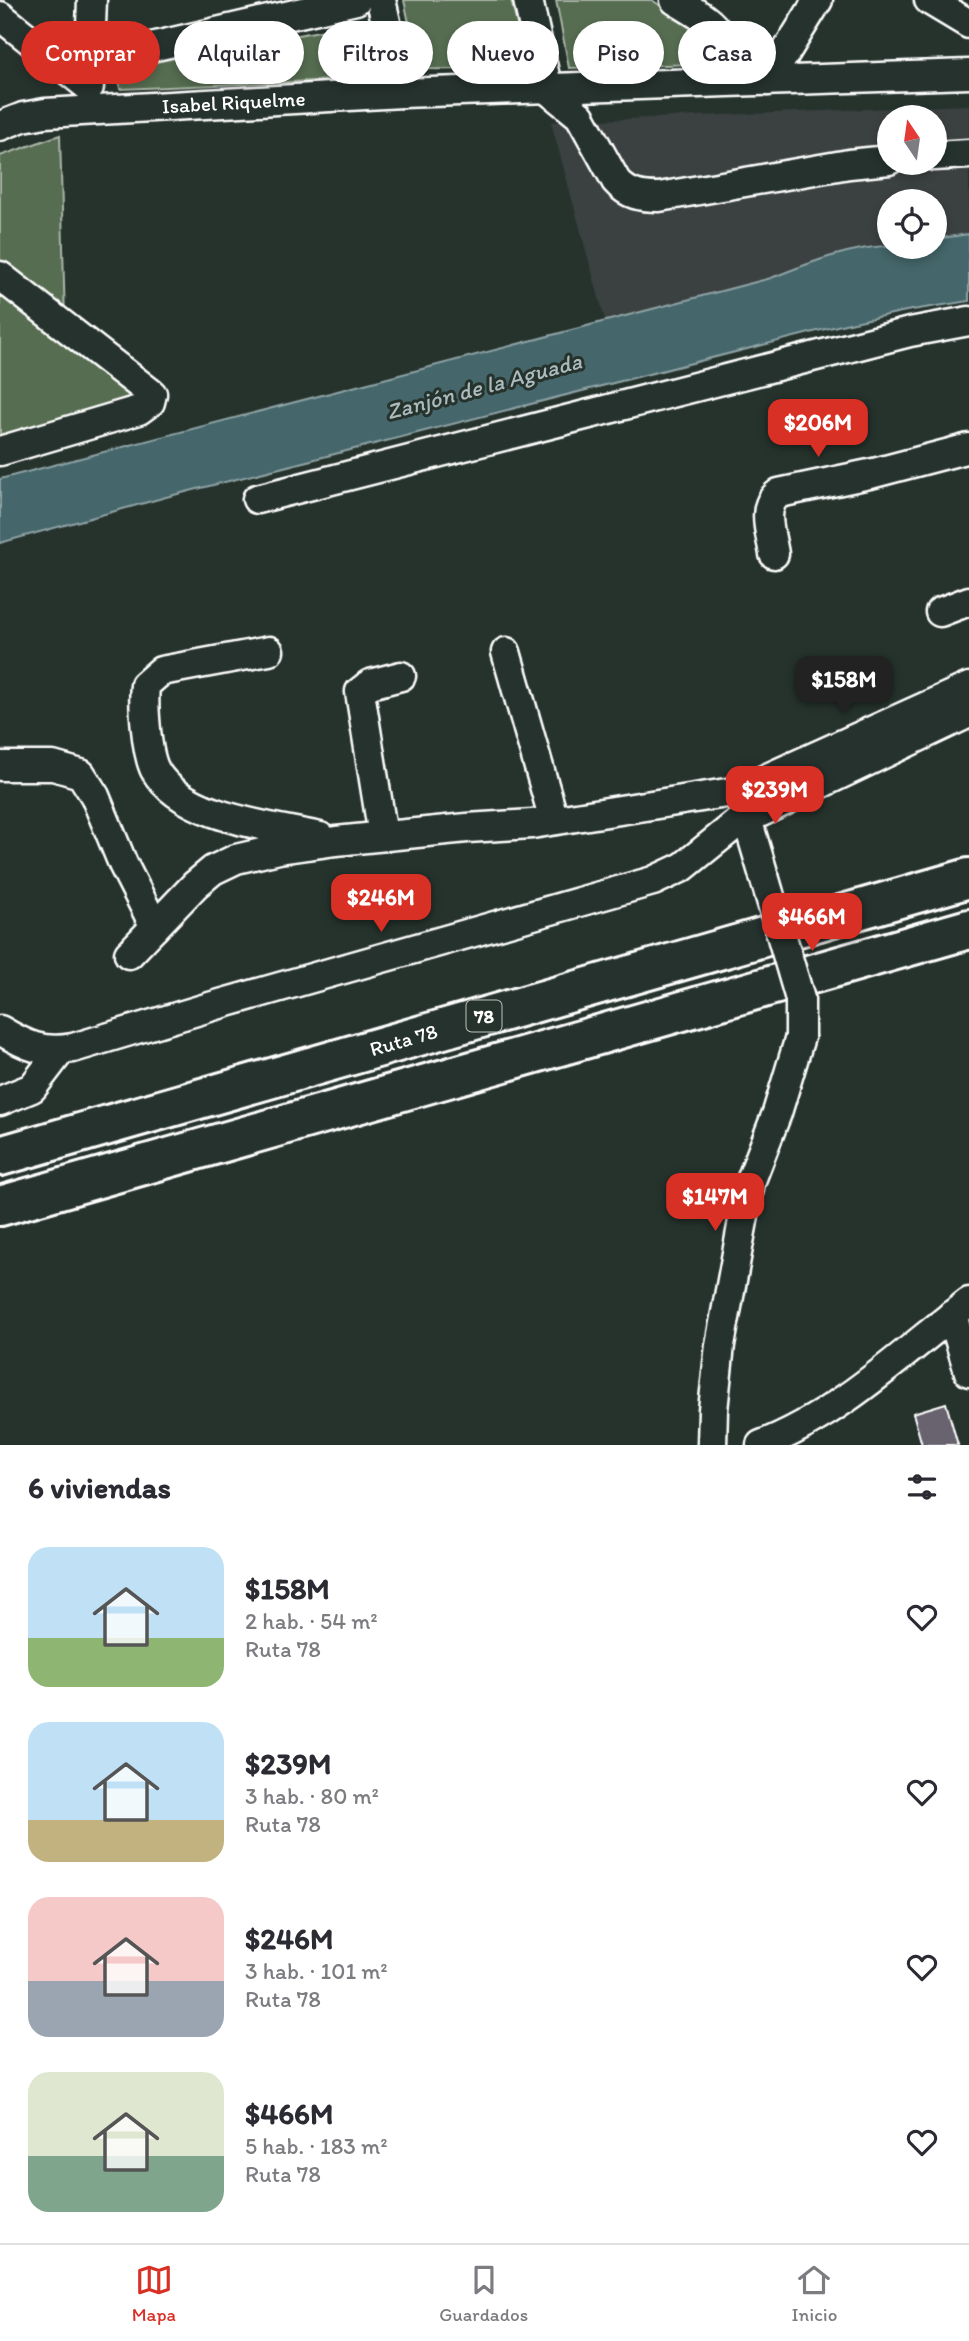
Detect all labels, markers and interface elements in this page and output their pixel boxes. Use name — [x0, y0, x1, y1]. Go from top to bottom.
chip: Comprar — [21, 21, 160, 84]
chip: Alquilar — [174, 21, 304, 84]
chip: Filtros — [318, 21, 433, 84]
chip: Nuevo — [447, 21, 559, 84]
chip: Piso — [573, 21, 664, 84]
chip: Casa — [678, 21, 776, 84]
street label: Isabel Riquelme — [161, 85, 306, 118]
north arrow — [877, 105, 947, 175]
map controls — [877, 105, 947, 259]
button: locate — [877, 189, 947, 259]
water label: Zanjón de la Aguada — [383, 346, 585, 426]
pin: $206M — [769, 400, 867, 459]
text: $206M — [784, 408, 852, 436]
pin: $158M — [795, 656, 893, 716]
text: $158M — [811, 665, 877, 693]
pin: $239M — [726, 766, 824, 826]
text: $239M — [742, 775, 808, 803]
pin: $246M — [332, 874, 430, 934]
text: $246M — [347, 883, 415, 911]
pin: $466M — [763, 894, 861, 953]
text: $466M — [778, 902, 846, 930]
road number: 78 — [466, 1000, 502, 1032]
street label: Ruta 78 — [367, 1018, 440, 1061]
pin: $147M — [666, 1174, 764, 1233]
text: $147M — [682, 1182, 748, 1210]
icon: filters — [903, 1468, 941, 1506]
text: 6 viviendas — [28, 1469, 171, 1506]
text: $158M — [245, 1570, 330, 1607]
icon: home — [84, 1575, 168, 1659]
icon: heart — [903, 1598, 941, 1636]
text: 2 hab. · 54 m² — [245, 1607, 378, 1635]
text: Ruta 78 — [245, 1635, 321, 1663]
text: $239M — [245, 1745, 332, 1782]
icon: home — [84, 1750, 168, 1834]
icon: heart — [903, 1773, 941, 1811]
text: 3 hab. · 80 m² — [245, 1782, 379, 1810]
text: Ruta 78 — [245, 1810, 321, 1838]
text: $246M — [245, 1920, 333, 1957]
icon: home — [84, 1925, 168, 2009]
icon: heart — [903, 1948, 941, 1986]
text: 3 hab. · 101 m² — [245, 1957, 388, 1985]
text: Ruta 78 — [245, 1985, 321, 2013]
text: $466M — [245, 2095, 334, 2132]
icon: home — [84, 2100, 168, 2184]
icon: heart — [903, 2123, 941, 2161]
text: 5 hab. · 183 m² — [245, 2132, 388, 2160]
text: Ruta 78 — [245, 2160, 321, 2188]
tab: Mapa — [132, 2261, 176, 2326]
tab: Guardados — [439, 2261, 528, 2326]
tab: Inicio — [792, 2261, 837, 2326]

